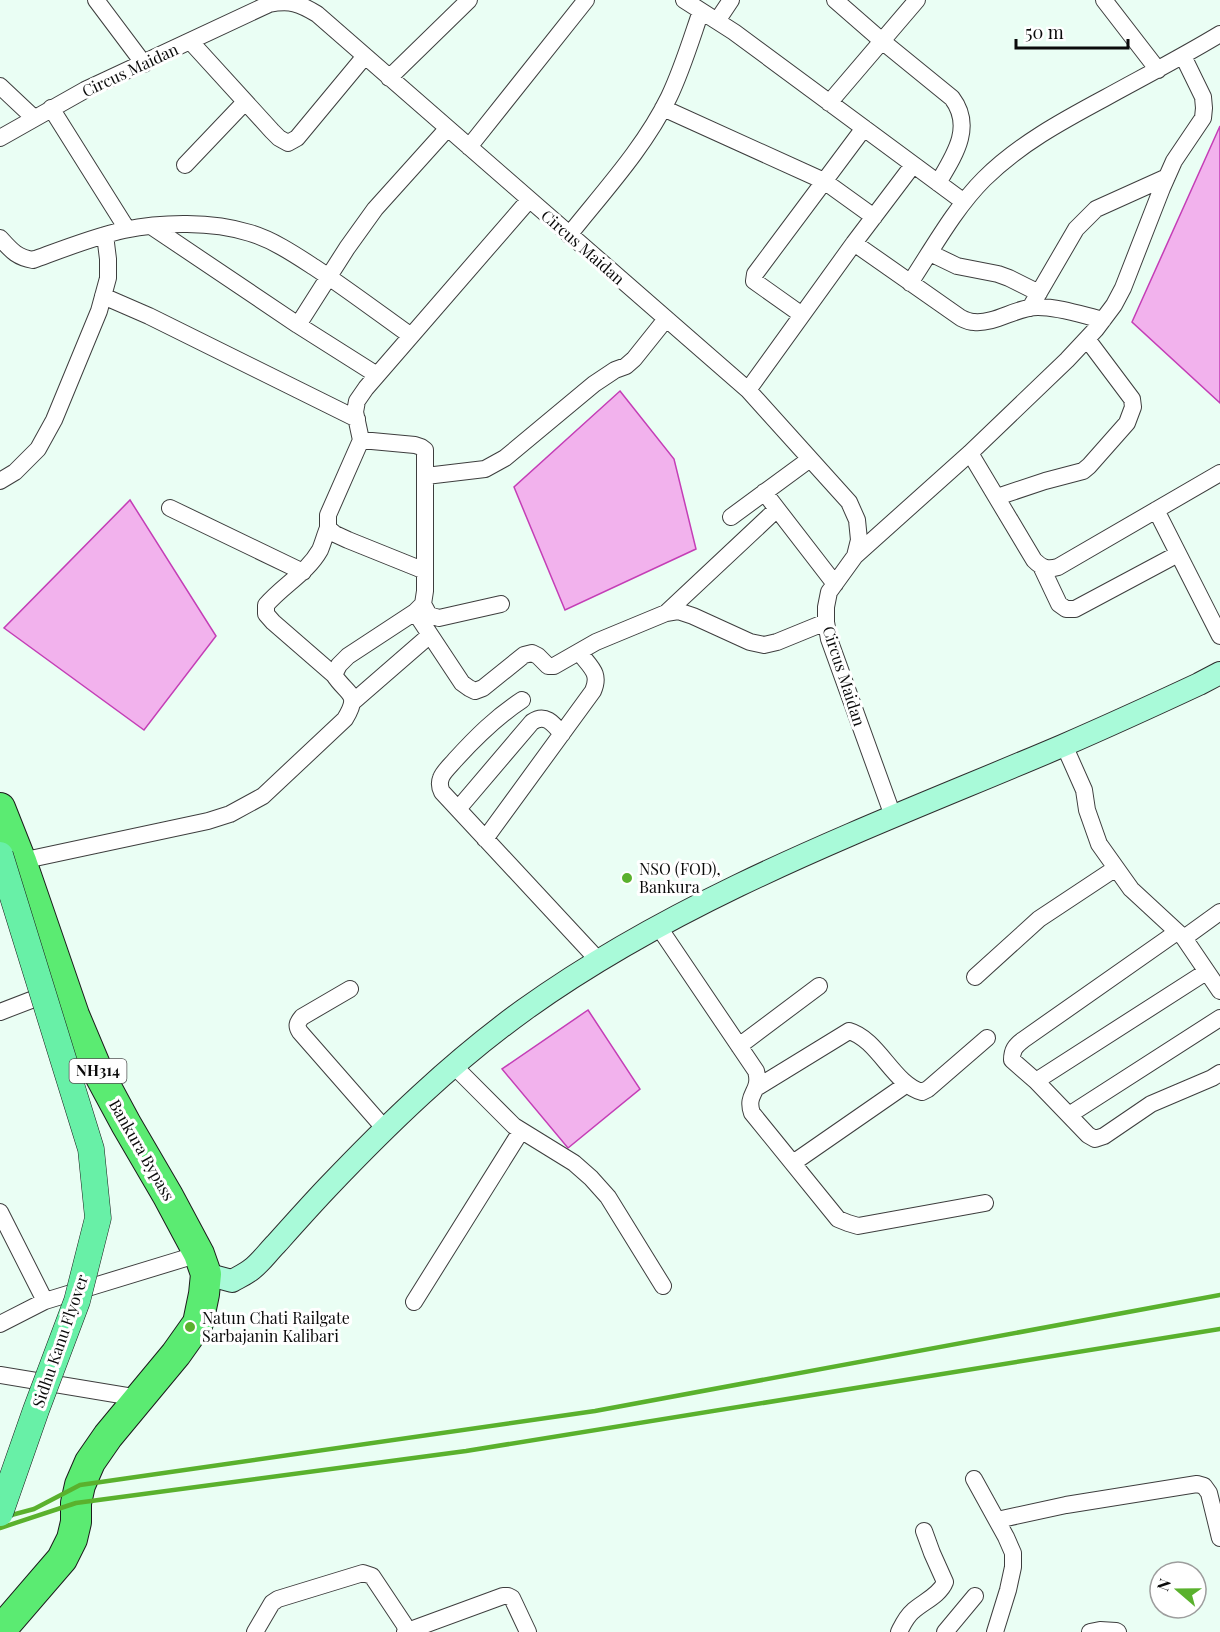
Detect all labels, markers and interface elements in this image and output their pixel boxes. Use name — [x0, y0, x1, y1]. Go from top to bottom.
scale bar — [1016, 12, 1128, 50]
text: 50 m — [1025, 20, 1064, 44]
street label: Circus Maidan — [78, 38, 182, 101]
street label: Circus Maidan — [537, 205, 630, 289]
street label: Circus Maidan — [818, 623, 871, 729]
place label: NSO (FOD), Bankura — [639, 858, 721, 897]
marker: NSO (FOD), Bankura — [620, 871, 634, 885]
road number: NH314 — [70, 1059, 126, 1083]
street label: Bankura Bypass — [105, 1095, 180, 1204]
street label: Sidhu Kanu Flyover — [27, 1271, 92, 1410]
place label: Natun Chati Railgate Sarbajanin Kalibari — [202, 1307, 350, 1346]
marker: Natun Chati Railgate Sarbajanin Kalibari — [183, 1320, 197, 1334]
north arrow — [1148, 1560, 1208, 1620]
text: N — [1152, 1575, 1175, 1594]

